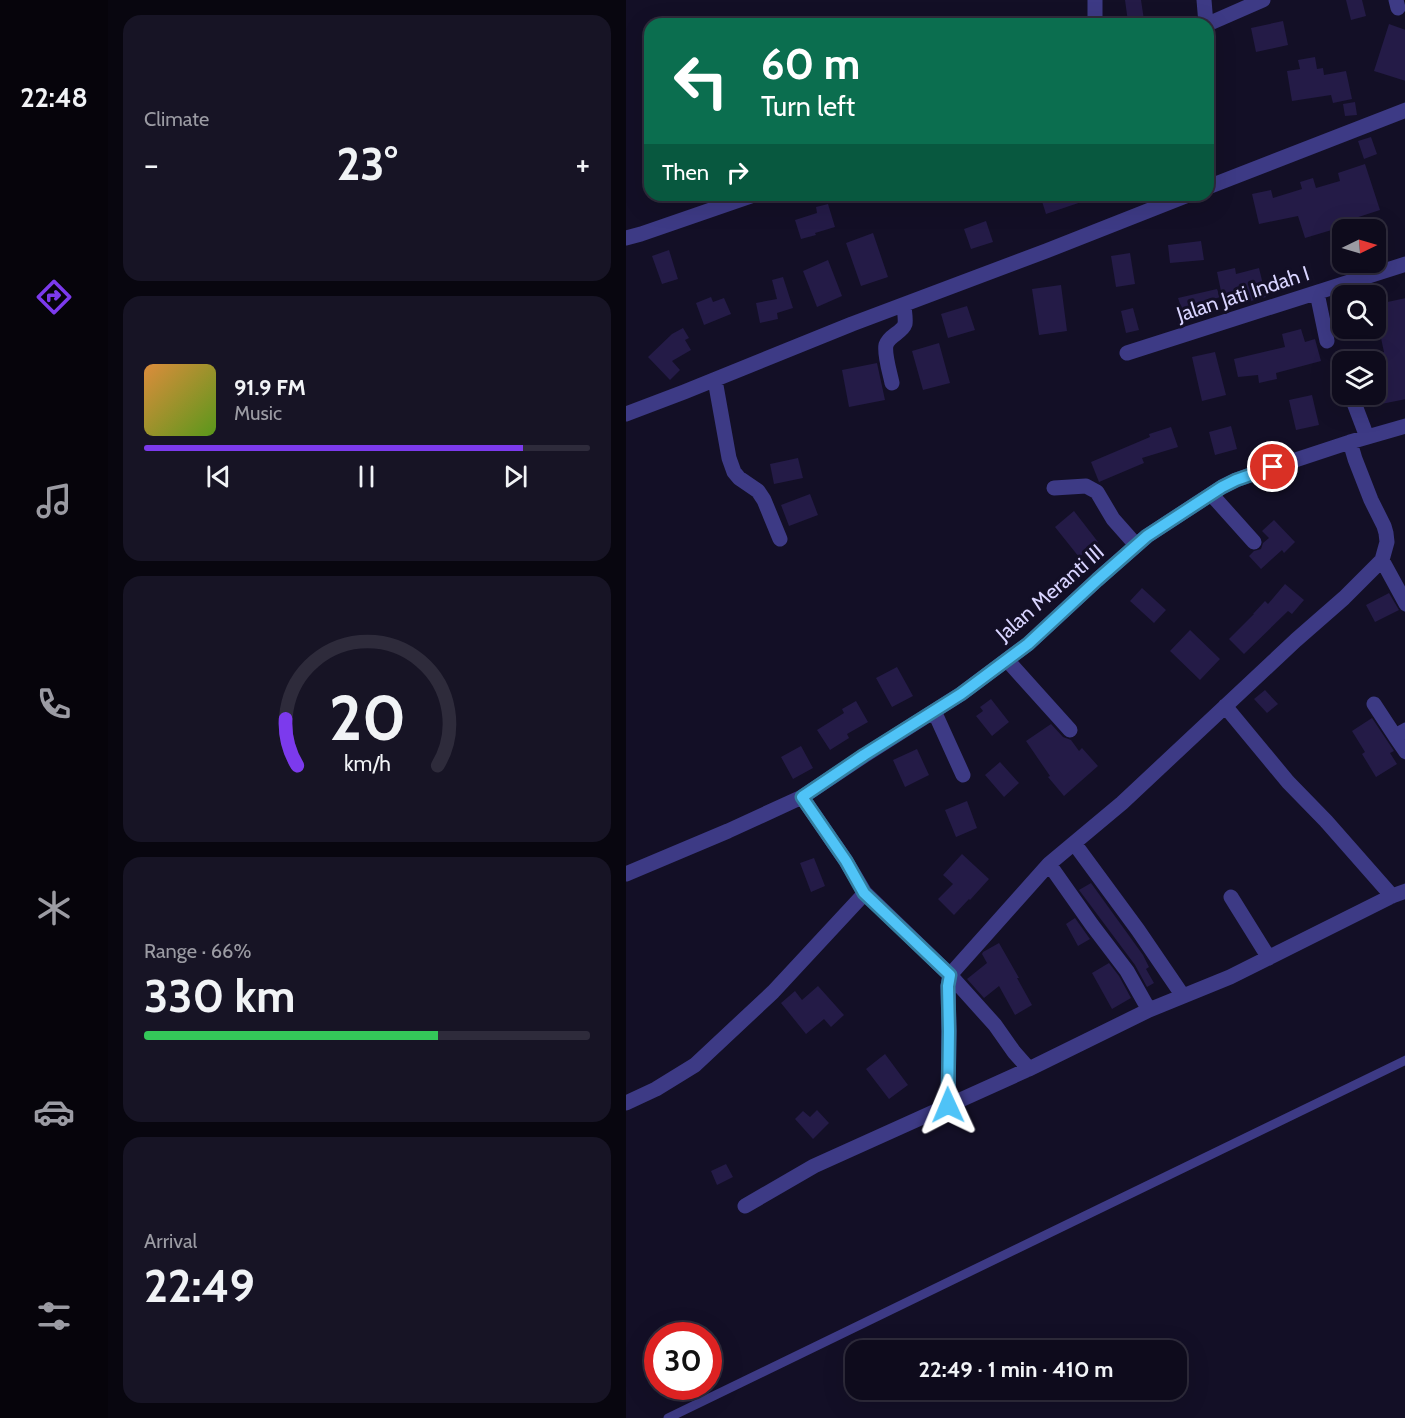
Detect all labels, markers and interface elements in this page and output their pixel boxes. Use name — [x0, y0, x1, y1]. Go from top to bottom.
text: 60 m — [761, 38, 860, 90]
icon: left — [662, 42, 740, 120]
text: 22:48 — [20, 81, 88, 114]
text: Turn left — [761, 90, 855, 123]
text: Climate — [144, 107, 209, 131]
text: 23° — [336, 137, 398, 191]
text: − — [144, 144, 159, 184]
text: + — [575, 144, 590, 184]
icon: right — [721, 156, 754, 189]
text: Then — [662, 159, 709, 186]
north arrow — [1332, 219, 1386, 273]
map controls — [1332, 219, 1386, 405]
street label: Jalan Jati Indah I — [1172, 260, 1312, 327]
icon: directions — [33, 276, 75, 318]
button: search — [1332, 285, 1386, 339]
button: layers — [1332, 351, 1386, 405]
text: 91.9 FM — [234, 374, 306, 401]
text: Music — [234, 401, 282, 425]
pin — [1247, 441, 1298, 492]
icon: arrive — [1256, 450, 1289, 483]
icon: previous — [202, 460, 235, 493]
icon: pause — [350, 460, 383, 493]
icon: next — [499, 460, 532, 493]
icon: music — [33, 480, 75, 522]
street label: Jalan Meranti III — [990, 539, 1109, 647]
text: 20 — [328, 680, 406, 756]
icon: phone — [33, 683, 75, 725]
text: km/h — [344, 750, 390, 776]
icon: climate — [33, 887, 75, 929]
text: Range · 66% — [144, 939, 251, 963]
text: 330 km — [144, 969, 295, 1023]
position arrow — [916, 1073, 980, 1137]
icon: car — [33, 1091, 75, 1133]
text: Arrival — [144, 1229, 197, 1253]
text: 22:49 — [144, 1259, 255, 1313]
icon: filters — [33, 1295, 75, 1337]
speed limit sign: 30 — [644, 1322, 722, 1400]
text: 22:49 · 1 min · 410 m — [918, 1356, 1114, 1383]

